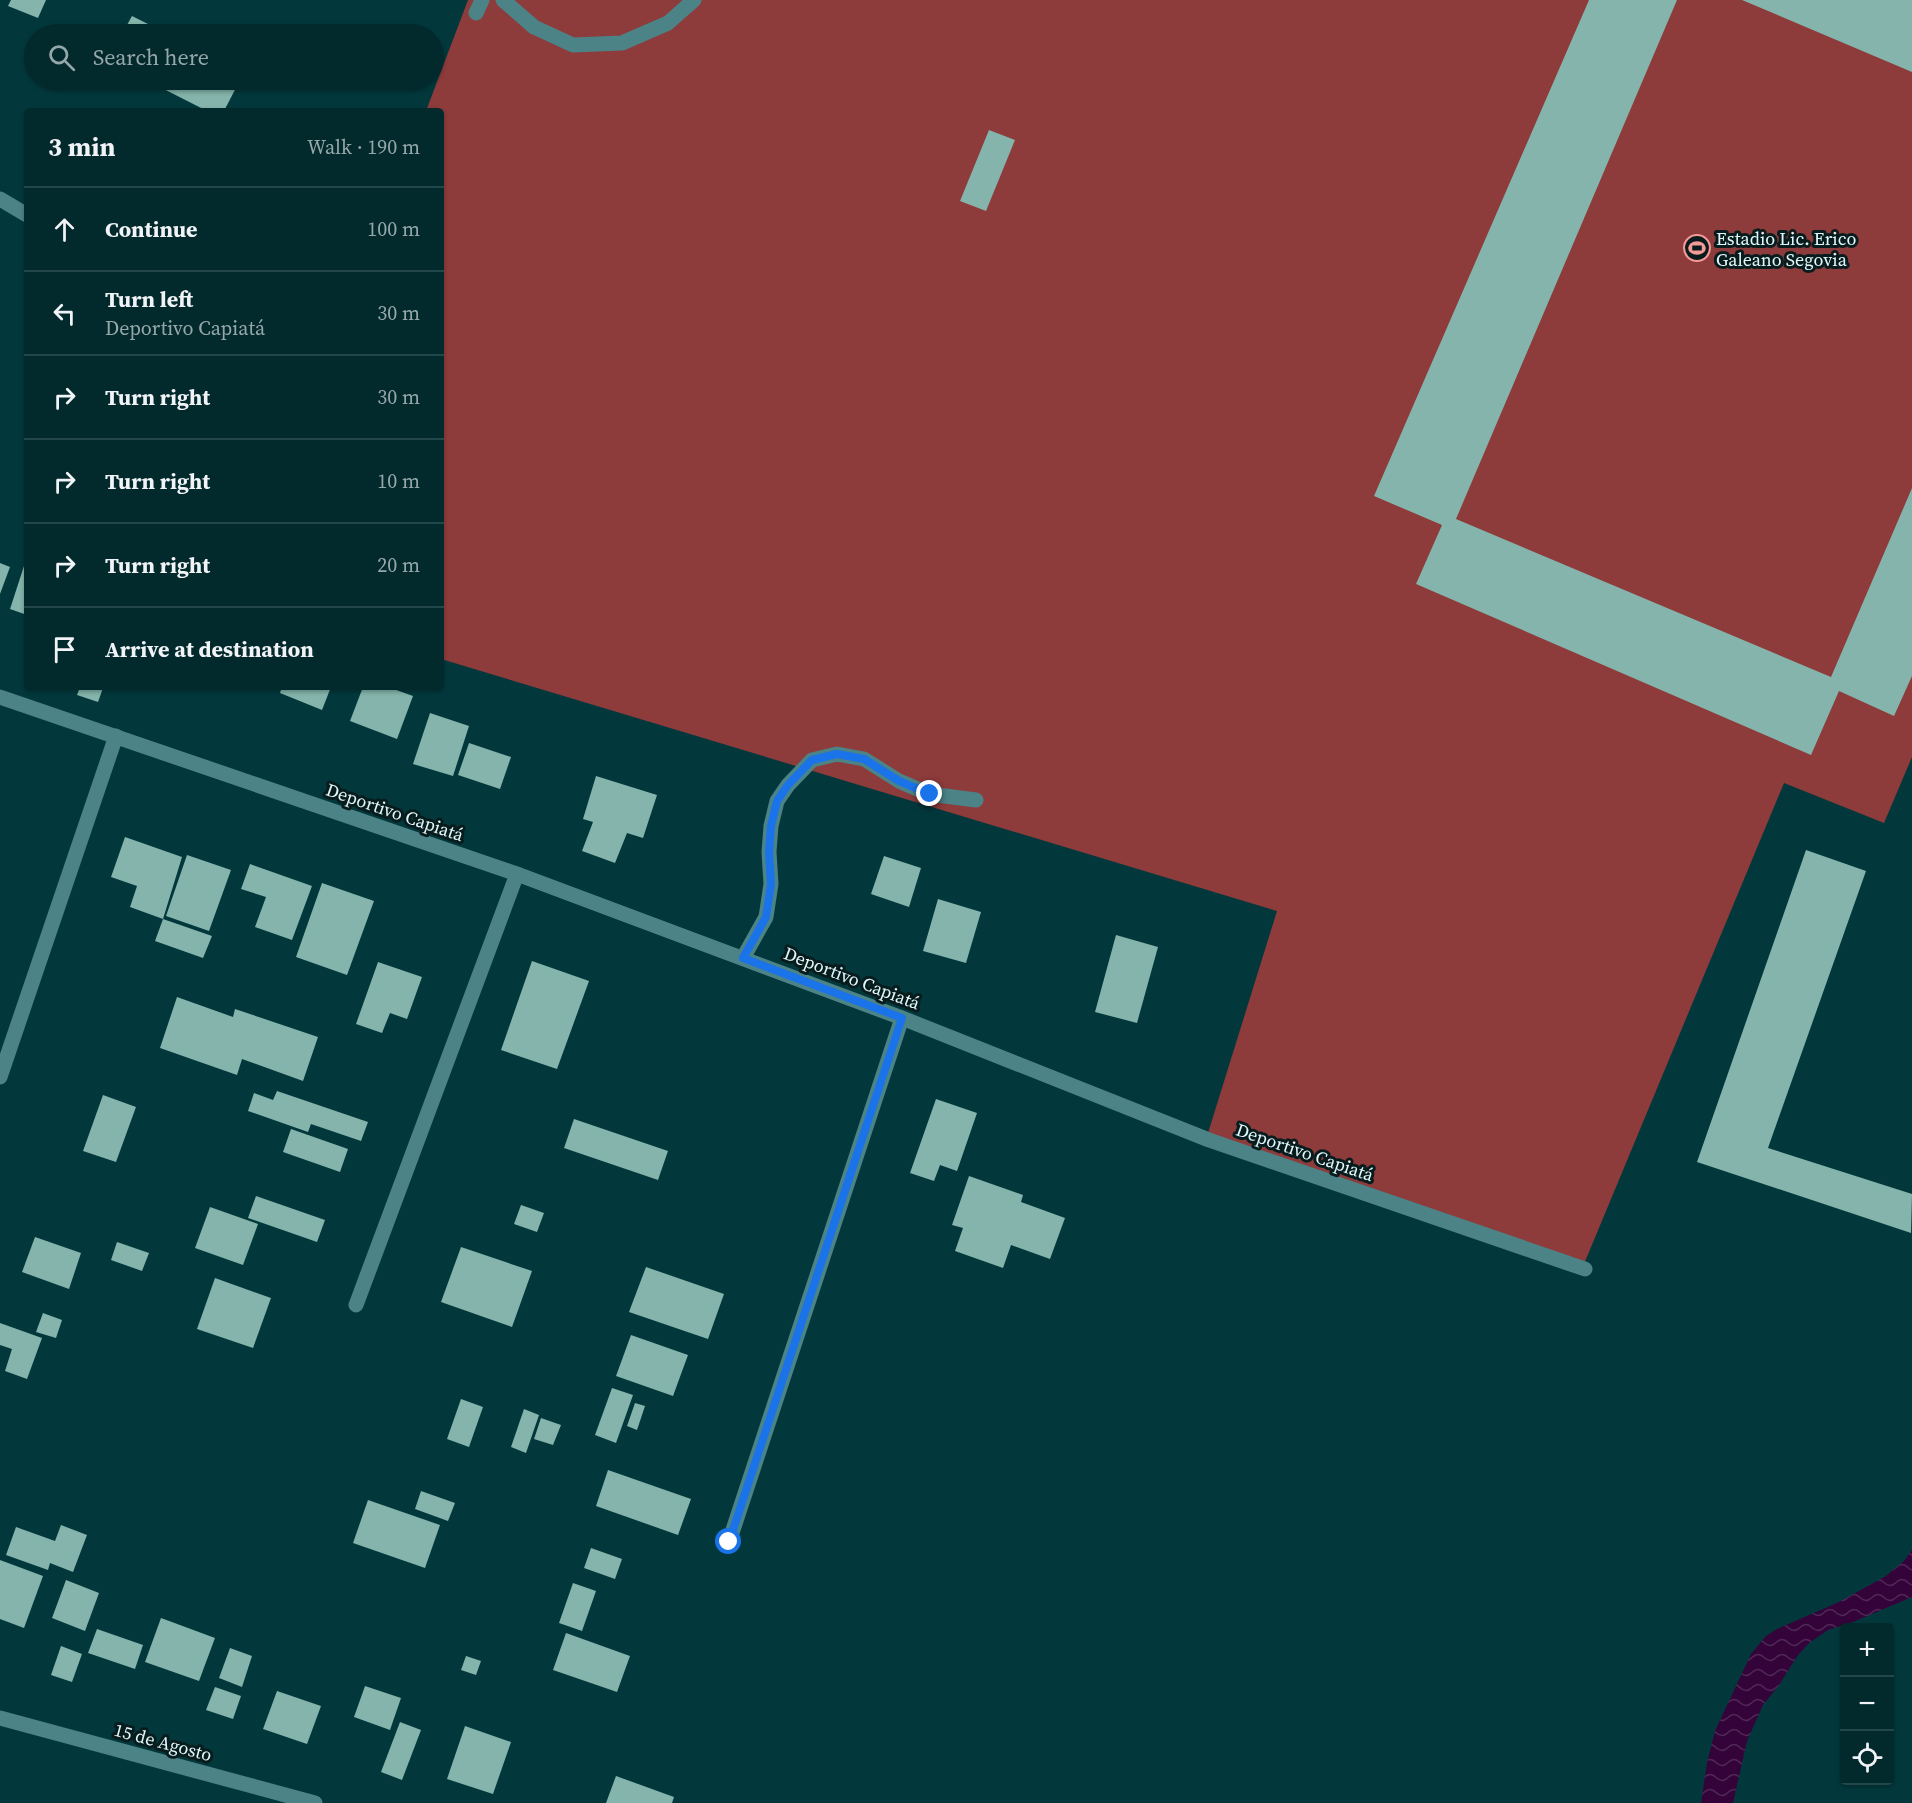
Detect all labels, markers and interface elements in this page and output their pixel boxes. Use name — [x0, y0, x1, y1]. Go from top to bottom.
search box — [24, 24, 444, 90]
icon: search — [45, 41, 78, 74]
text: Search here — [93, 42, 209, 72]
text: 3 min — [48, 129, 115, 165]
text: Walk · 190 m — [307, 133, 420, 161]
icon: ahead — [48, 213, 81, 246]
text: Continue — [105, 214, 198, 244]
text: 100 m — [367, 215, 420, 243]
place label: Estadio Lic. Erico Galeano Segovia — [1716, 226, 1856, 272]
sports icon: Estadio Lic. Erico Galeano Segovia — [1682, 233, 1712, 263]
text: Turn left — [105, 284, 193, 314]
icon: left — [48, 297, 81, 330]
text: 30 m — [377, 299, 420, 327]
text: Deportivo Capiatá — [105, 314, 265, 342]
icon: right — [48, 381, 81, 414]
text: Turn right — [105, 382, 210, 412]
text: 30 m — [377, 383, 420, 411]
icon: right — [48, 465, 81, 498]
text: Turn right — [105, 466, 210, 496]
text: 10 m — [377, 467, 420, 495]
icon: right — [48, 549, 81, 582]
text: Turn right — [105, 550, 210, 580]
text: 20 m — [377, 551, 420, 579]
icon: arrive — [48, 633, 81, 666]
text: Arrive at destination — [105, 634, 314, 664]
street label: Deportivo Capiatá — [323, 777, 468, 848]
route end — [916, 780, 942, 806]
street label: Deportivo Capiatá — [780, 941, 925, 1016]
street label: Deportivo Capiatá — [1233, 1117, 1378, 1188]
route start — [715, 1528, 741, 1554]
map controls — [1840, 1623, 1894, 1785]
button: + — [1840, 1623, 1894, 1677]
button: − — [1840, 1677, 1894, 1731]
street label: 15 de Agosto — [111, 1717, 215, 1767]
button: locate — [1840, 1731, 1894, 1785]

